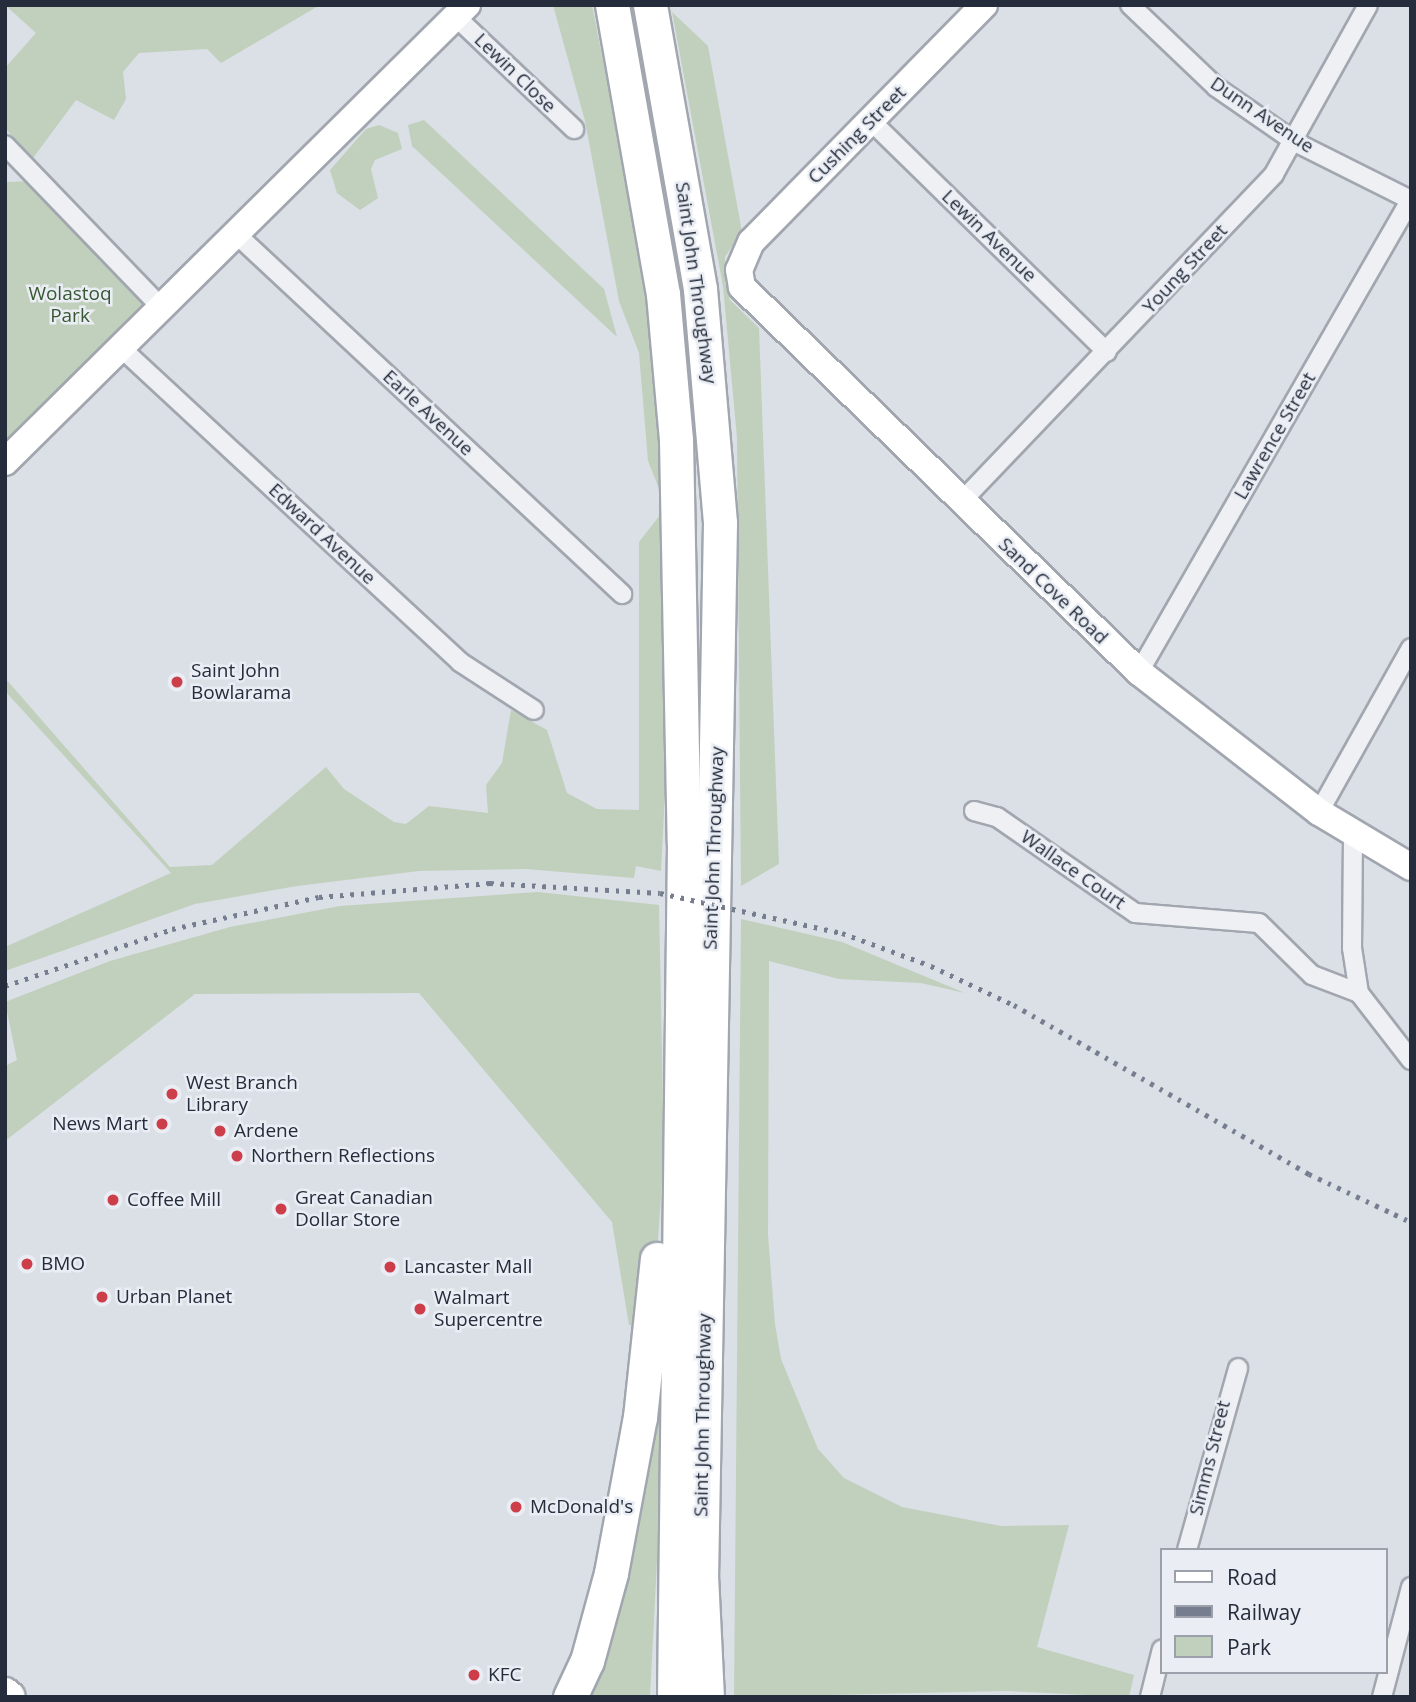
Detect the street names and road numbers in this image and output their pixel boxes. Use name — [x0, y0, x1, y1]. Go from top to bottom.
street label: Lewin Close — [469, 28, 561, 118]
street label: Dunn Avenue — [1206, 72, 1318, 158]
street label: Cushing Street — [803, 81, 911, 189]
street label: Saint John Throughway — [671, 181, 721, 385]
street label: Lewin Avenue — [937, 185, 1041, 287]
street label: Young Street — [1138, 220, 1232, 318]
street label: Earle Avenue — [378, 365, 478, 461]
street label: Lawrence Street — [1229, 368, 1321, 504]
street label: Edward Avenue — [264, 479, 380, 589]
street label: Sand Cove Road — [994, 533, 1112, 649]
street label: Saint John Throughway — [699, 746, 729, 950]
street label: Wallace Court — [1016, 826, 1130, 914]
street label: Saint John Throughway — [690, 1313, 716, 1517]
street label: Simms Street — [1185, 1398, 1235, 1518]

